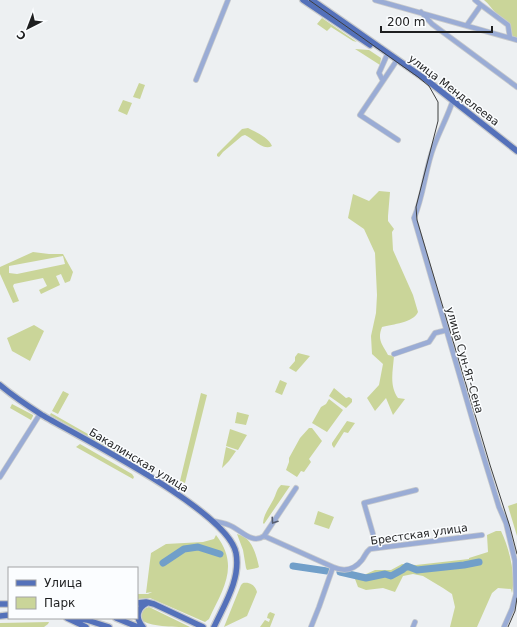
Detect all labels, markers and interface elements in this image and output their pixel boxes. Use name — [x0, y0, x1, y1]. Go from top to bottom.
north arrow — [8, 8, 48, 48]
scale bar — [381, 8, 492, 34]
text: 200 m — [387, 15, 425, 29]
text: С — [14, 28, 29, 43]
street label: улица Менделеева — [406, 52, 502, 129]
street label: улица Сун-Ят-Сена — [443, 305, 486, 415]
street label: Бакалинская улица — [87, 426, 191, 495]
one-way arrow — [271, 517, 279, 524]
street label: Брестская улица — [370, 521, 469, 548]
legend — [8, 567, 138, 619]
text: Улица — [44, 576, 82, 590]
text: Парк — [44, 596, 75, 610]

